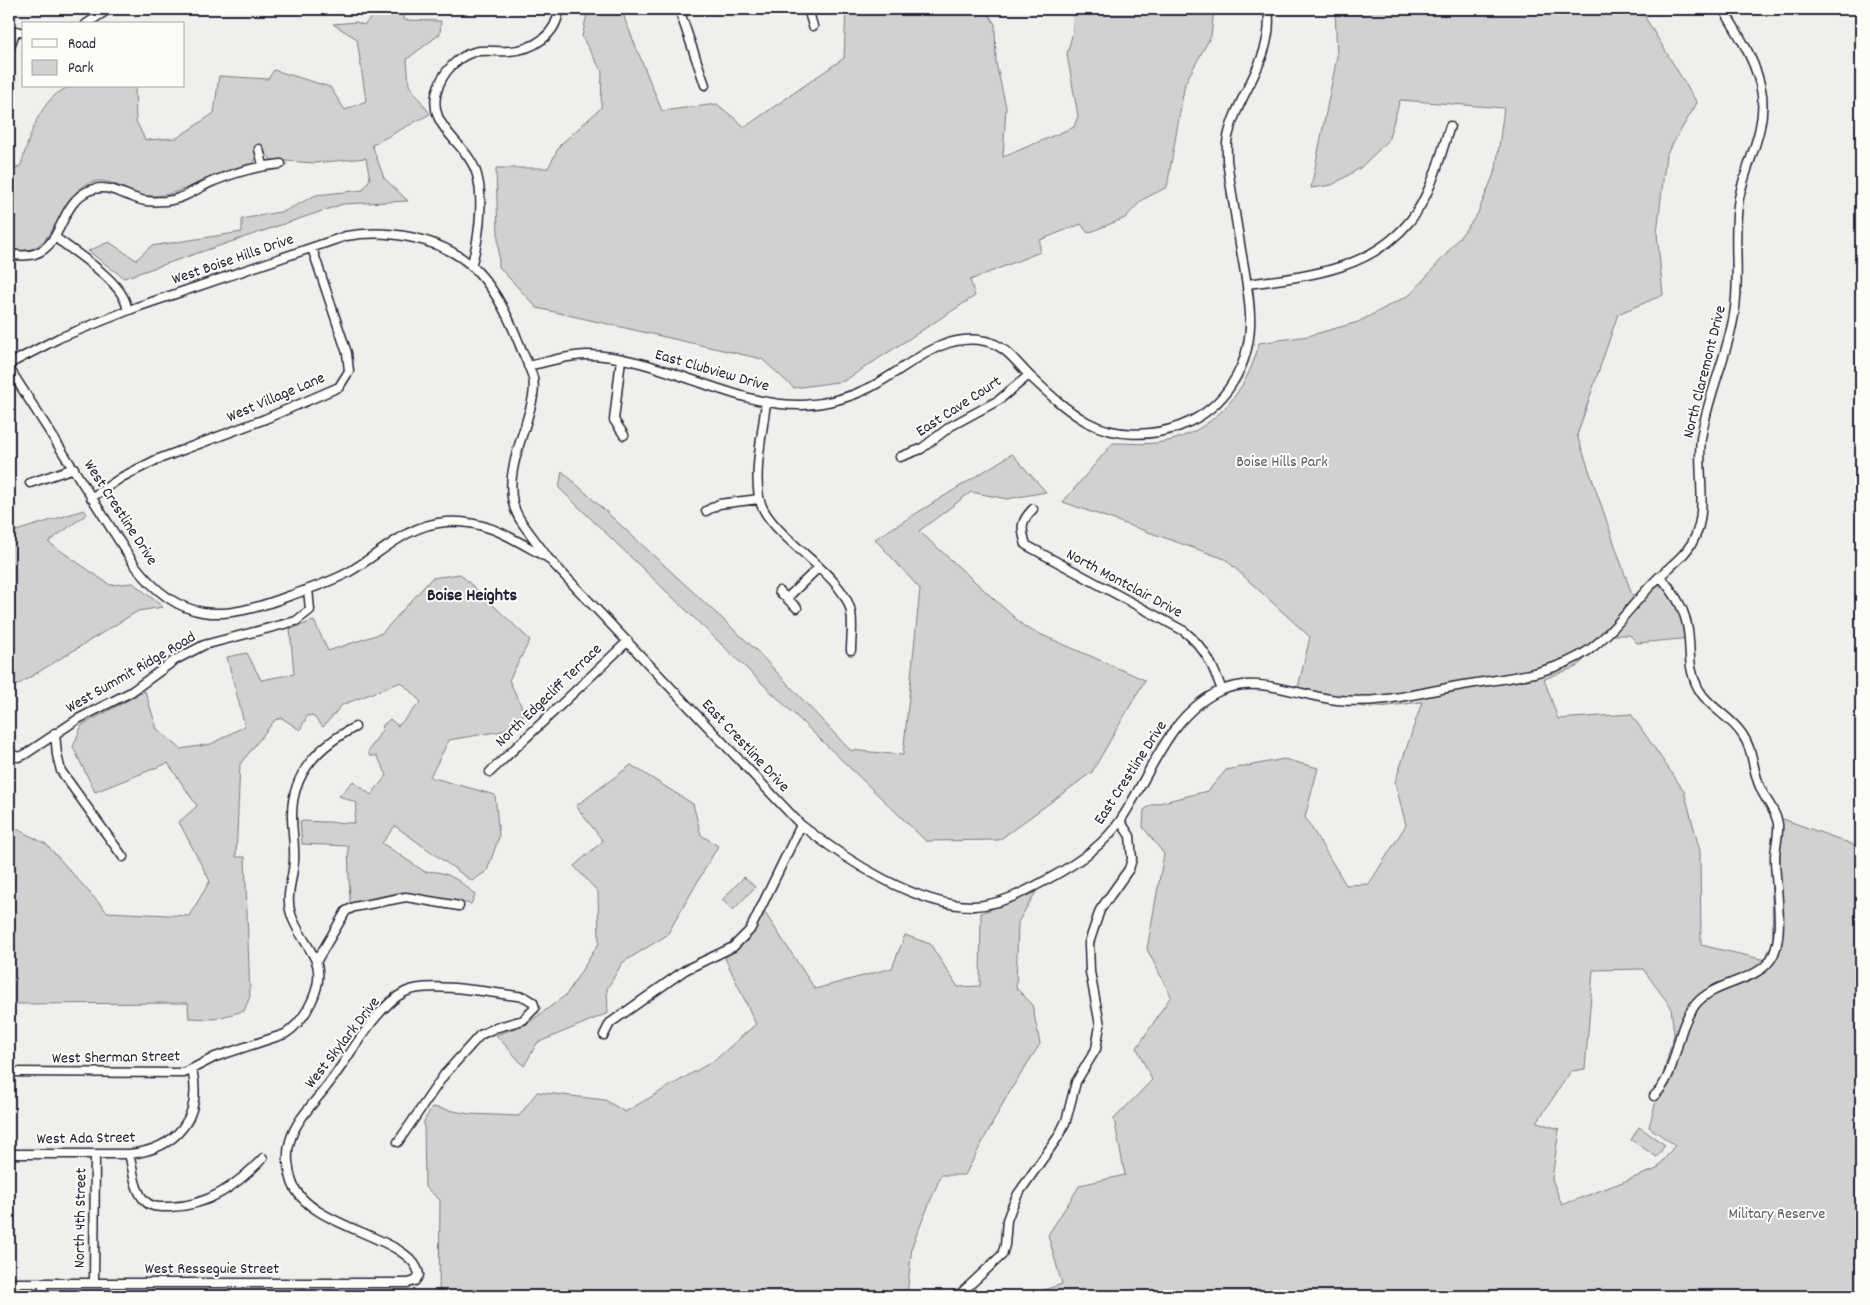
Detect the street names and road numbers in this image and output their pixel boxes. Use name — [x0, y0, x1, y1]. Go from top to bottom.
street label: West Boise Hills Drive — [169, 228, 297, 292]
street label: North Claremont Drive — [1677, 303, 1733, 441]
street label: East Clubview Drive — [652, 344, 772, 398]
street label: West Village Lane — [223, 367, 329, 429]
street label: East Cave Court — [912, 371, 1006, 443]
street label: West Crestline Drive — [77, 456, 163, 570]
street label: North Montclair Drive — [1062, 544, 1186, 624]
street label: West Summit Ridge Road — [62, 626, 200, 720]
street label: North Edgecliff Terrace — [490, 639, 608, 753]
street label: East Crestline Drive — [696, 694, 794, 798]
street label: East Crestline Drive — [1089, 716, 1173, 830]
street label: West Skylark Drive — [300, 992, 386, 1094]
street label: West Sherman Street — [52, 1045, 180, 1071]
street label: West Ada Street — [36, 1127, 136, 1151]
street label: North 4th Street — [69, 1168, 93, 1268]
street label: West Resseguie Street — [145, 1258, 279, 1281]

